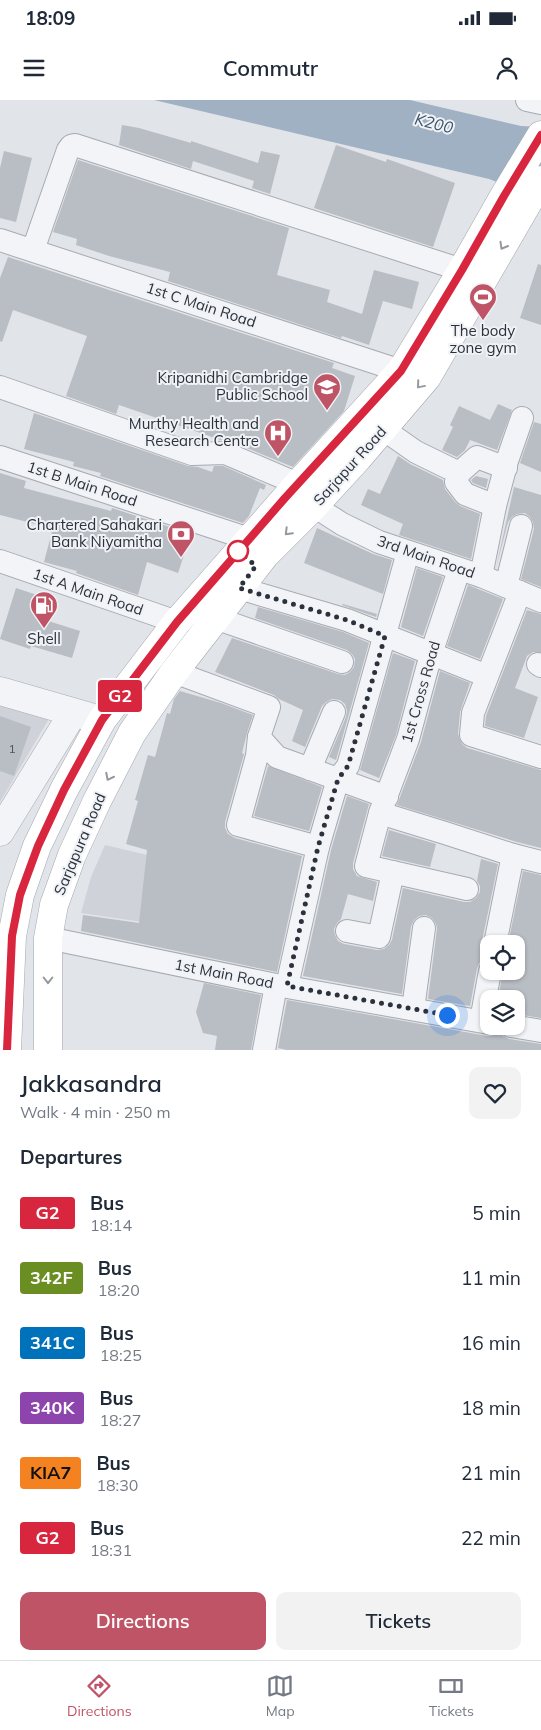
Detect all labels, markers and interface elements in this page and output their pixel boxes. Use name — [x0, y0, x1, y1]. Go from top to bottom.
text: 18:09 — [25, 6, 75, 30]
icon: menu — [20, 54, 48, 82]
text: Commutr — [223, 54, 318, 82]
icon: person — [493, 54, 521, 82]
water label: K200 — [413, 109, 456, 138]
one-way arrow — [500, 240, 510, 249]
street label: 1st C Main Road — [144, 278, 259, 331]
sports icon: The body zone gym — [468, 282, 498, 321]
place label: The body zone gym — [449, 321, 517, 357]
place label: Kripanidhi Cambridge Public School — [157, 368, 308, 404]
school or university icon: Kripanidhi Cambridge Public School — [312, 372, 342, 411]
one-way arrow — [417, 380, 426, 389]
place label: Murthy Health and Research Centre — [129, 414, 259, 450]
hospital icon: Murthy Health and Research Centre — [263, 418, 293, 457]
street label: Sarjapur Road — [309, 422, 390, 509]
street label: 1st B Main Road — [25, 457, 140, 510]
place label: Chartered Sahakari Bank Niyamitha — [27, 515, 162, 551]
bank icon: Chartered Sahakari Bank Niyamitha — [166, 519, 196, 558]
one-way arrow — [285, 526, 294, 535]
street label: 3rd Main Road — [375, 531, 478, 582]
unlabelled marker — [227, 540, 249, 562]
street label: 1st A Main Road — [31, 564, 146, 619]
fuel station icon: Shell — [29, 590, 59, 629]
place label: Shell — [27, 629, 61, 648]
street label: 1st Cross Road — [397, 639, 444, 745]
line badge: G2 — [98, 680, 142, 712]
text: G2 — [108, 684, 132, 707]
house number: 1 — [8, 741, 16, 756]
one-way arrow — [105, 771, 115, 780]
street label: Sarjapura Road — [49, 790, 110, 898]
map controls — [480, 935, 525, 1035]
button: locate — [480, 935, 525, 980]
street label: 1st Main Road — [173, 955, 275, 992]
one-way arrow — [43, 976, 53, 984]
button: layers — [480, 990, 525, 1035]
your location — [435, 1003, 460, 1028]
button: heart — [469, 1067, 521, 1119]
text: Jakkasandra — [20, 1068, 162, 1098]
text: Walk · 4 min · 250 m — [20, 1102, 171, 1122]
text: Departures — [20, 1145, 122, 1169]
text: Bus — [90, 1191, 124, 1215]
text: G2 — [35, 1201, 60, 1224]
text: 5 min — [472, 1201, 521, 1225]
text: 18:14 — [90, 1215, 132, 1235]
text: Bus — [98, 1256, 132, 1280]
text: 342F — [30, 1266, 73, 1289]
text: 11 min — [461, 1266, 521, 1290]
text: 18:20 — [98, 1280, 140, 1300]
text: Bus — [100, 1321, 134, 1345]
text: 341C — [30, 1331, 75, 1354]
text: 16 min — [461, 1331, 521, 1355]
text: 18:25 — [100, 1345, 142, 1365]
text: Bus — [99, 1386, 133, 1410]
text: 340K — [30, 1396, 74, 1419]
text: 18 min — [461, 1396, 521, 1420]
text: 18:27 — [99, 1410, 141, 1430]
text: Bus — [96, 1451, 130, 1475]
text: KIA7 — [30, 1461, 71, 1484]
text: 21 min — [461, 1461, 521, 1485]
text: 18:30 — [96, 1475, 138, 1495]
text: Bus — [90, 1516, 124, 1540]
text: G2 — [35, 1526, 60, 1549]
text: 22 min — [461, 1526, 521, 1550]
text: 18:31 — [90, 1540, 132, 1560]
button: Directions — [20, 1592, 266, 1650]
button: Tickets — [276, 1592, 521, 1650]
tab: Directions — [67, 1672, 132, 1720]
tab: Map — [266, 1672, 295, 1720]
tab: Tickets — [429, 1672, 474, 1720]

